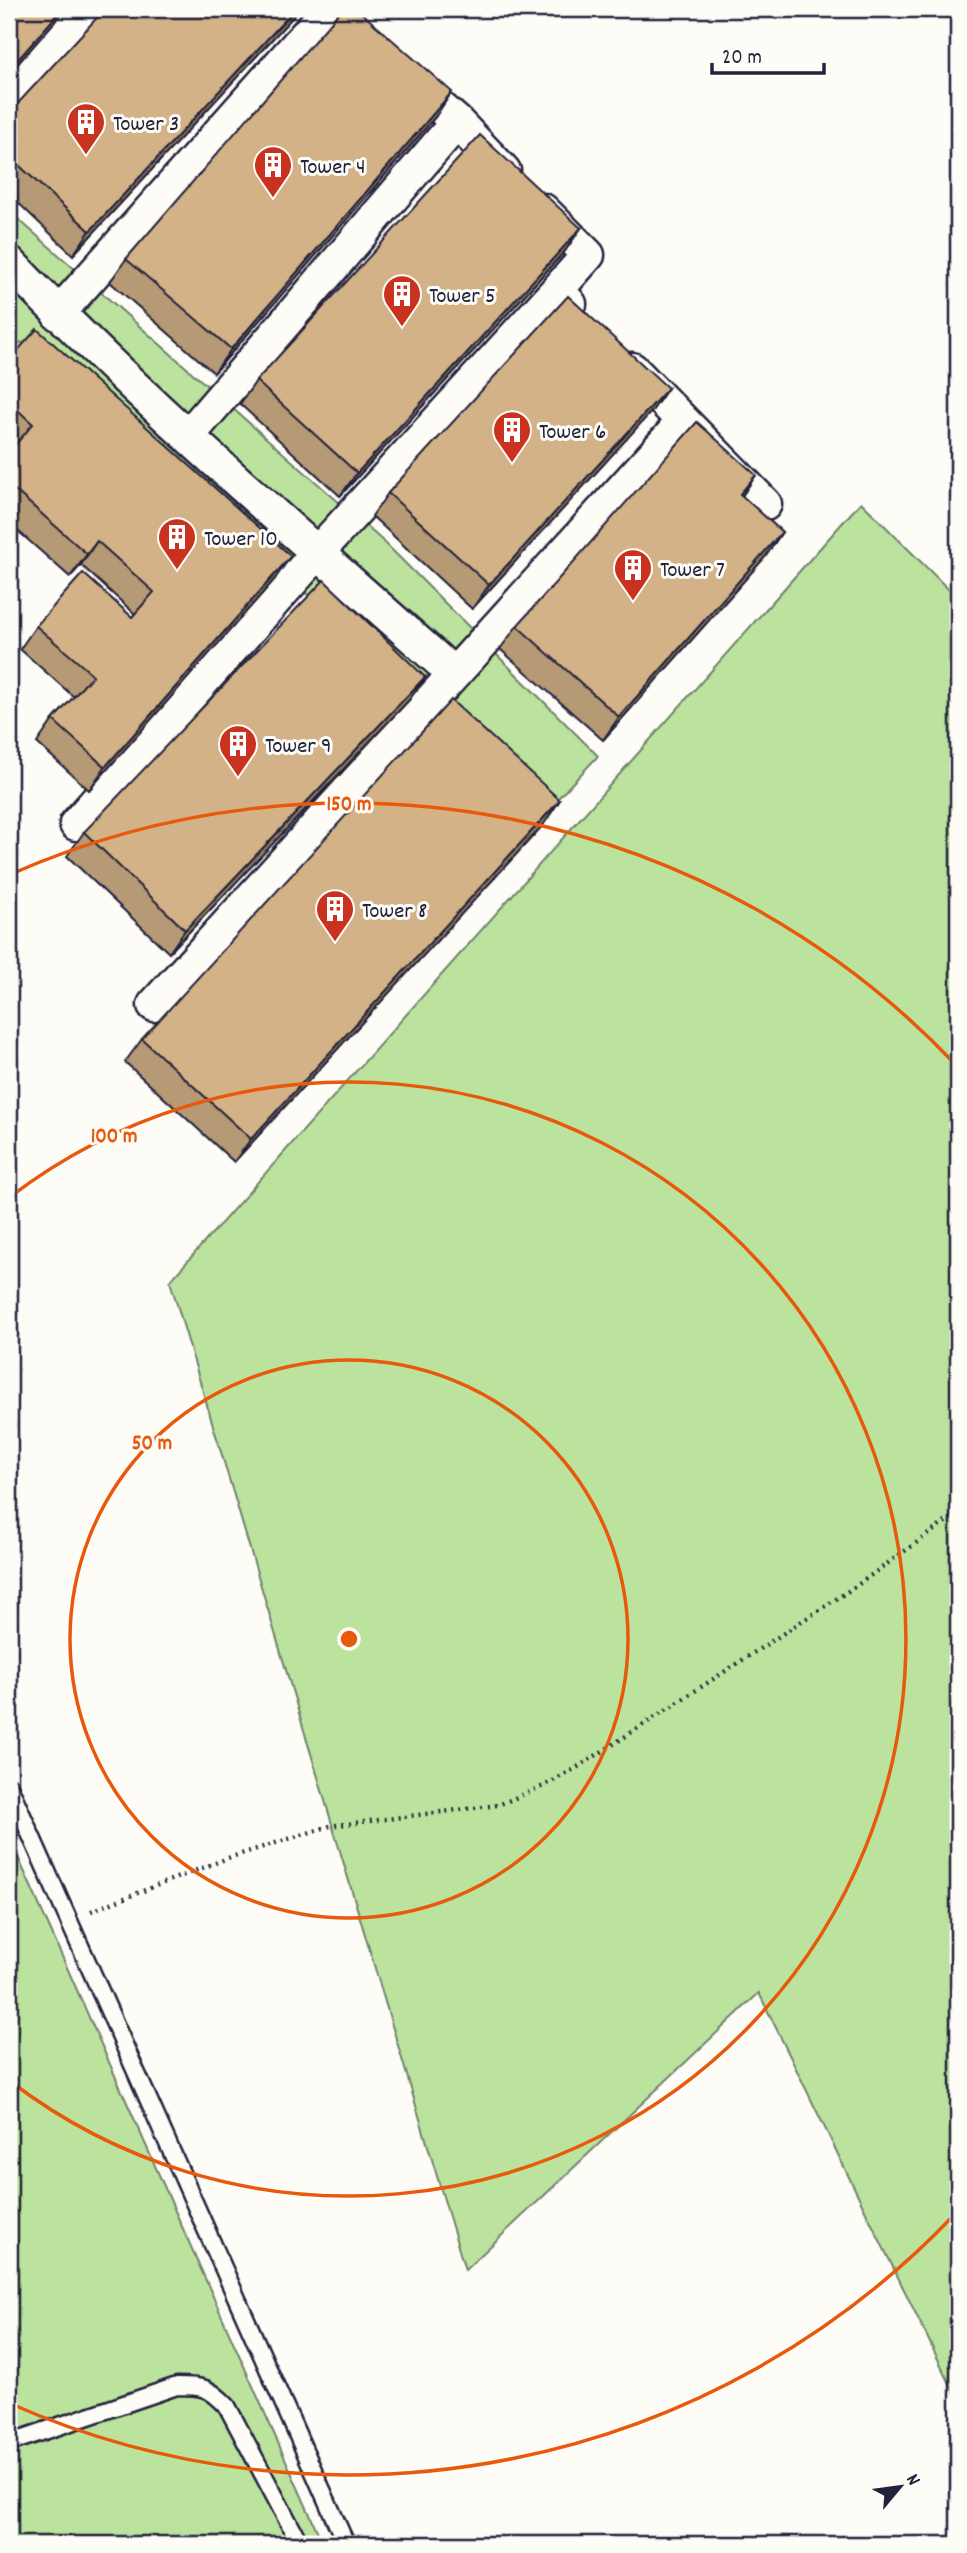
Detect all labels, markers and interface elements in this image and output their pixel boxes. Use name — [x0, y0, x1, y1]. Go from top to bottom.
scale bar — [712, 32, 824, 76]
text: 20 m — [722, 44, 762, 74]
building icon: Tower 3 — [65, 101, 107, 156]
place label: Tower 3 — [113, 109, 179, 142]
building icon: Tower 4 — [252, 144, 294, 199]
place label: Tower 4 — [300, 152, 366, 185]
building icon: Tower 5 — [381, 273, 423, 328]
place label: Tower 5 — [429, 281, 496, 314]
building icon: Tower 6 — [491, 409, 533, 464]
place label: Tower 6 — [539, 417, 606, 450]
building icon: Tower 10 — [156, 516, 198, 571]
place label: Tower 10 — [204, 524, 278, 557]
building icon: Tower 7 — [612, 547, 654, 602]
place label: Tower 7 — [660, 555, 725, 588]
building icon: Tower 9 — [217, 723, 259, 778]
place label: Tower 9 — [265, 731, 332, 764]
text: 150 m — [326, 791, 372, 821]
building icon: Tower 8 — [314, 888, 356, 943]
place label: Tower 8 — [362, 896, 427, 929]
text: 100 m — [91, 1123, 137, 1153]
text: 50 m — [132, 1430, 172, 1460]
centre of rings — [337, 1627, 361, 1651]
north arrow — [866, 2452, 936, 2522]
text: N — [898, 2470, 926, 2491]

